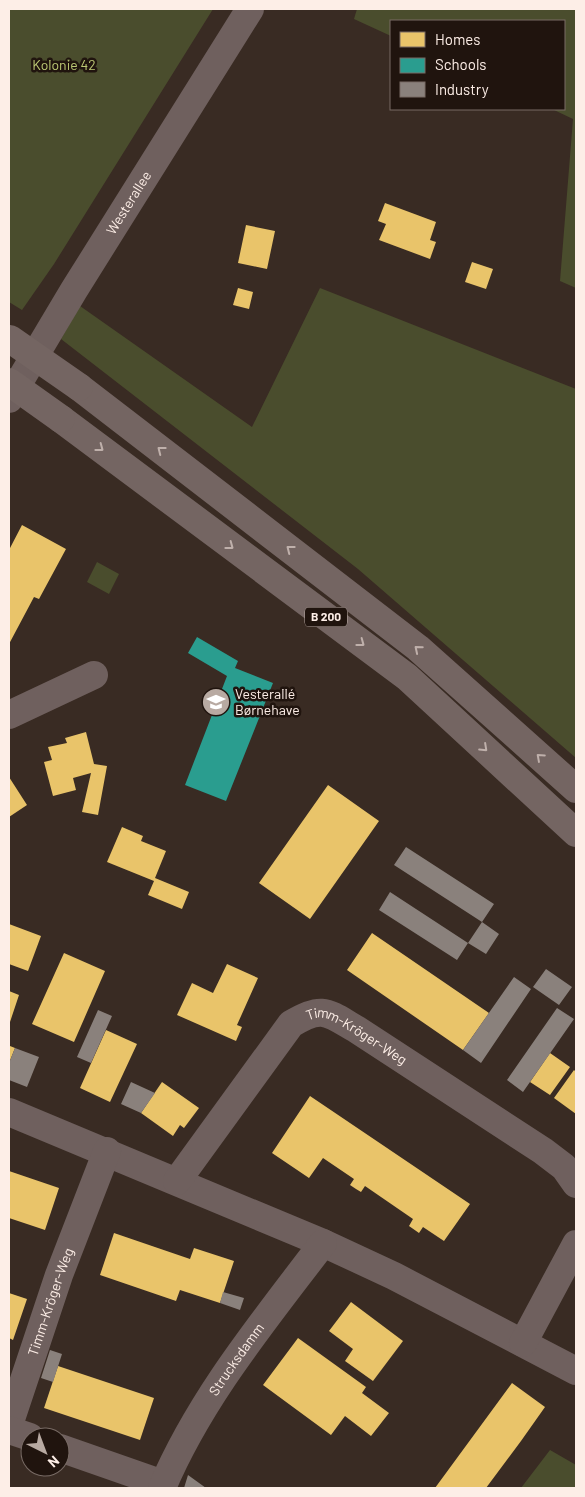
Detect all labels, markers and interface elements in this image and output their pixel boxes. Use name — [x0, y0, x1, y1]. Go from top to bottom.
legend — [390, 20, 565, 110]
text: Homes — [435, 30, 480, 48]
text: Schools — [435, 55, 487, 73]
park label: Kolonie 42 — [32, 56, 96, 73]
text: Industry — [435, 80, 489, 98]
street label: Westerallee — [102, 167, 155, 237]
one-way arrow — [94, 443, 103, 451]
one-way arrow — [158, 448, 167, 456]
one-way arrow — [224, 540, 233, 548]
one-way arrow — [287, 547, 296, 555]
road number: B 200 — [305, 608, 347, 626]
one-way arrow — [355, 637, 364, 645]
one-way arrow — [415, 645, 424, 654]
place label: Vesterallé Børnehave — [235, 685, 300, 718]
school or university icon: Vesterallé Børnehave — [201, 687, 231, 717]
one-way arrow — [478, 742, 487, 751]
one-way arrow — [536, 753, 545, 762]
street label: Timm-Kröger-Weg — [303, 1003, 410, 1068]
street label: Timm-Kröger-Weg — [24, 1245, 77, 1358]
street label: Strucksdamm — [205, 1319, 267, 1399]
north arrow — [20, 1427, 70, 1477]
text: N — [45, 1453, 63, 1471]

